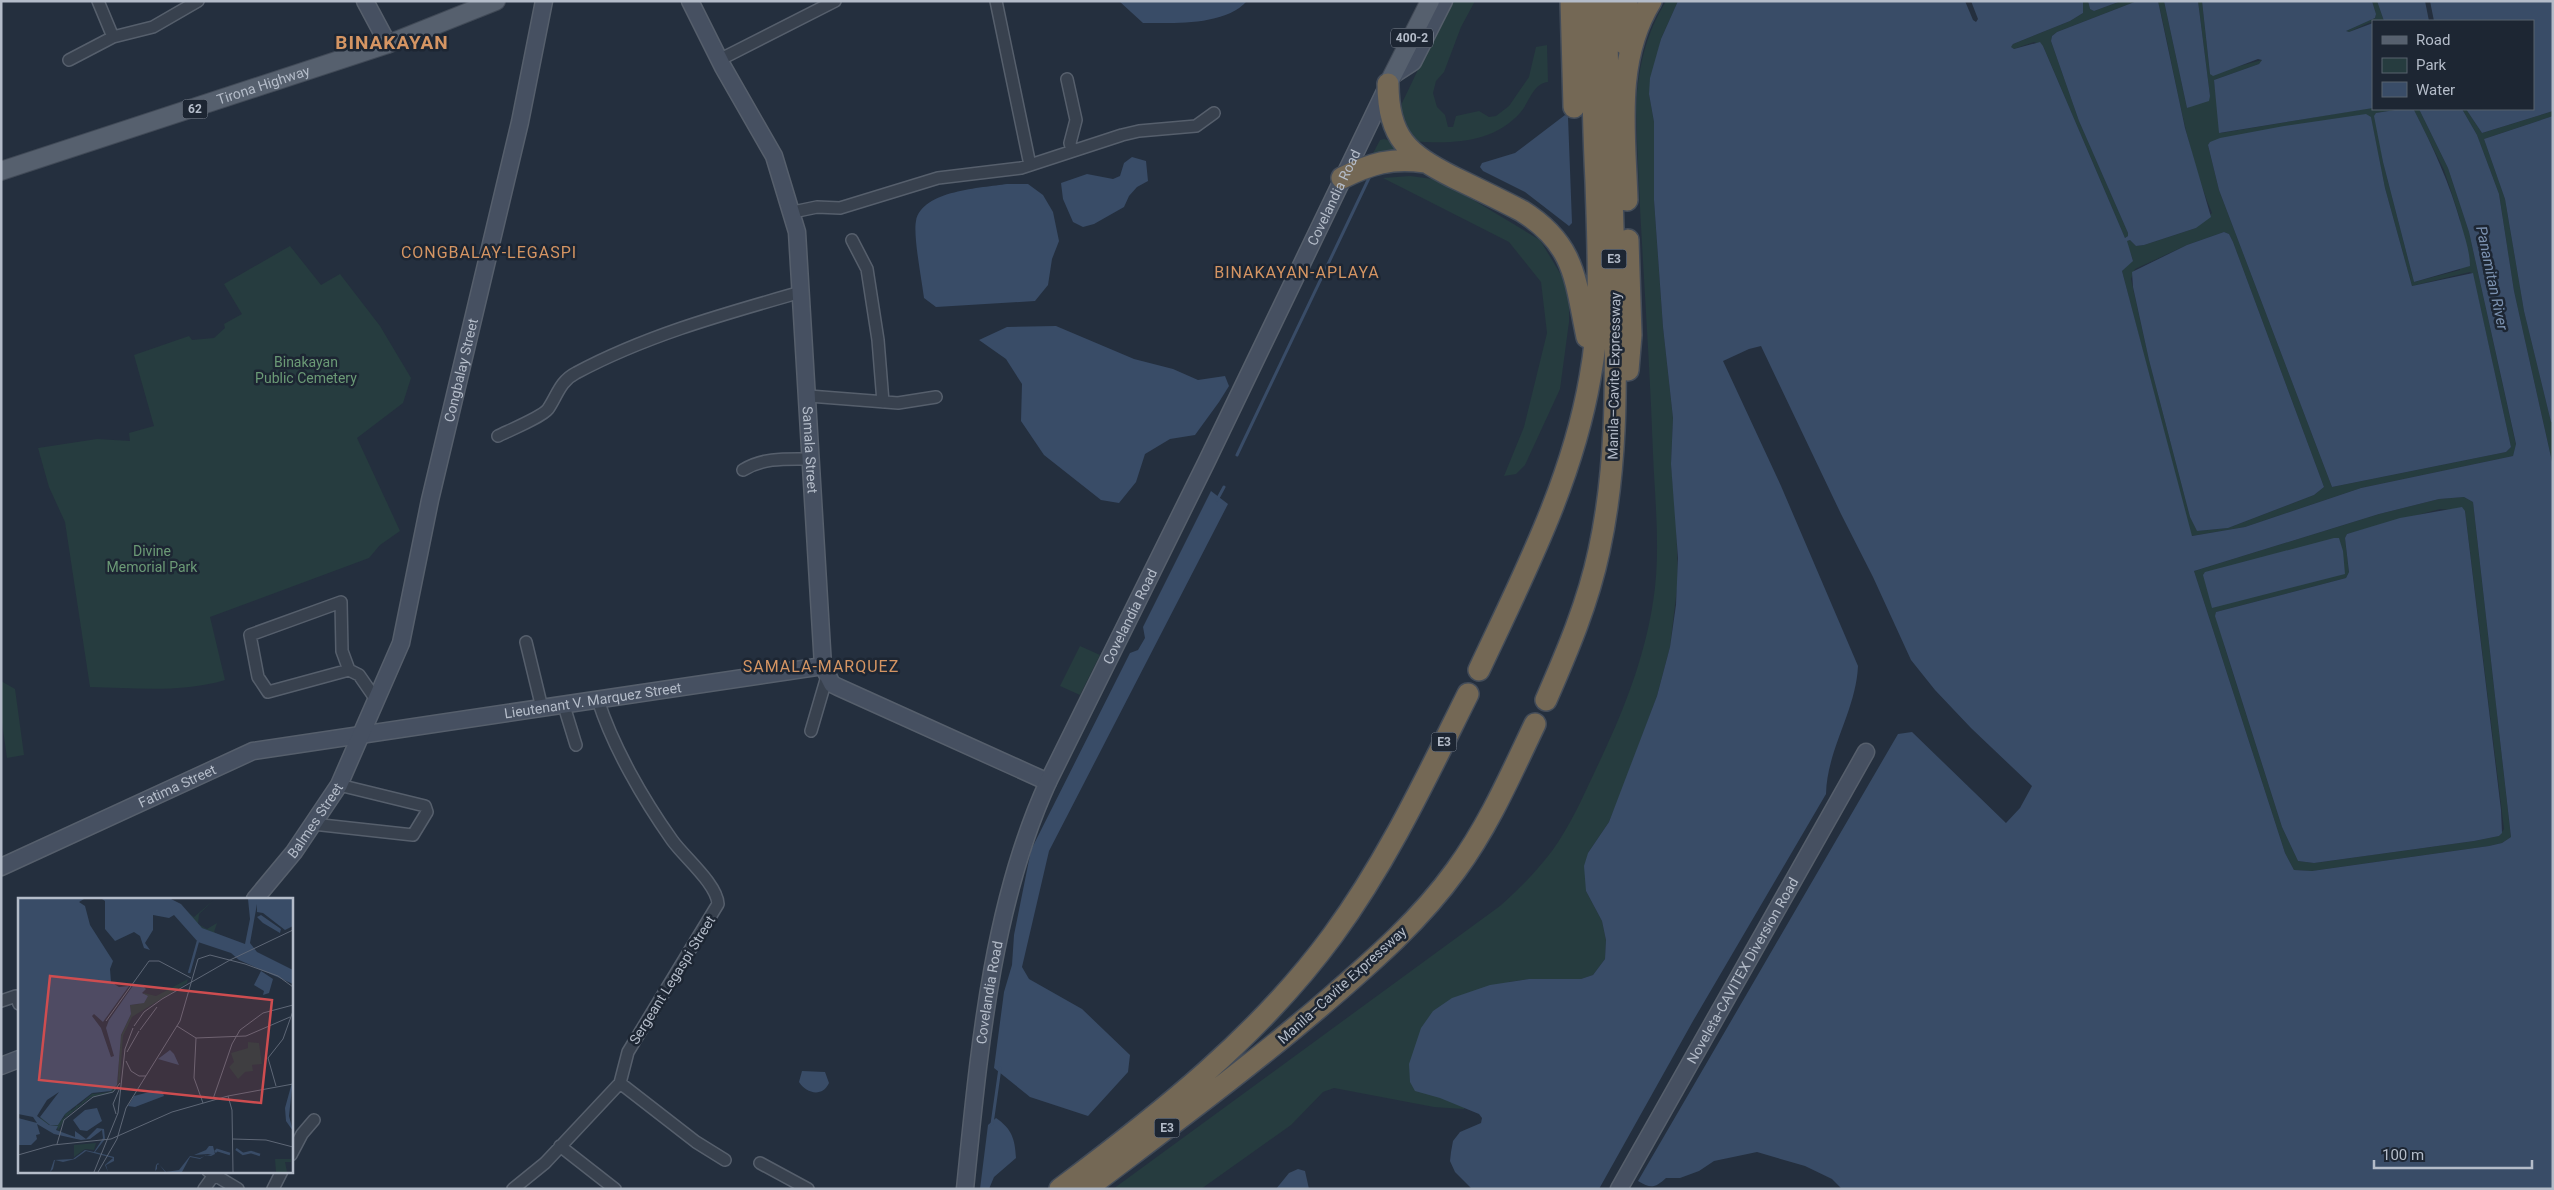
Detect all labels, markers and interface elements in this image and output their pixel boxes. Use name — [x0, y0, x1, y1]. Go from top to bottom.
legend — [2372, 20, 2534, 110]
road number: 400-2 — [1391, 28, 1433, 48]
district label: BINAKAYAN — [335, 31, 449, 54]
text: Road — [2416, 31, 2450, 49]
text: Park — [2416, 56, 2447, 74]
street label: Tirona Highway — [215, 62, 312, 108]
text: Water — [2416, 81, 2455, 99]
road number: 62 — [182, 100, 208, 118]
street label: Covelandia Road — [1304, 147, 1364, 248]
water label: Panamitan River — [2472, 224, 2512, 333]
district label: CONGBALAY-LEGASPI — [401, 243, 577, 262]
road number: E3 — [1602, 250, 1626, 268]
district label: BINAKAYAN-APLAYA — [1214, 263, 1380, 282]
street label: Manila–Cavite Expressway — [1605, 292, 1623, 460]
street label: Congbalay Street — [441, 316, 481, 424]
park label: Binakayan Public Cemetery — [255, 354, 357, 386]
street label: Samala Street — [799, 406, 821, 494]
park label: Divine Memorial Park — [107, 543, 198, 575]
street label: Covelandia Road — [1100, 566, 1160, 667]
district label: SAMALA-MARQUEZ — [743, 657, 899, 676]
street label: Lieutenant V. Marquez Street — [503, 679, 683, 721]
road number: E3 — [1432, 732, 1456, 752]
street label: Fatima Street — [136, 761, 219, 811]
street label: Balmes Street — [284, 780, 346, 861]
street label: Noveleta-CAVITEX Diversion Road — [1684, 875, 1801, 1066]
inset map — [18, 898, 292, 1172]
street label: Sergeant Legaspi Street — [626, 912, 718, 1047]
street label: Manila–Cavite Expressway — [1274, 923, 1410, 1047]
street label: Covelandia Road — [973, 939, 1006, 1045]
road number: E3 — [1154, 1118, 1180, 1138]
scale bar — [2374, 1138, 2532, 1170]
text: 100 m — [2382, 1146, 2424, 1164]

